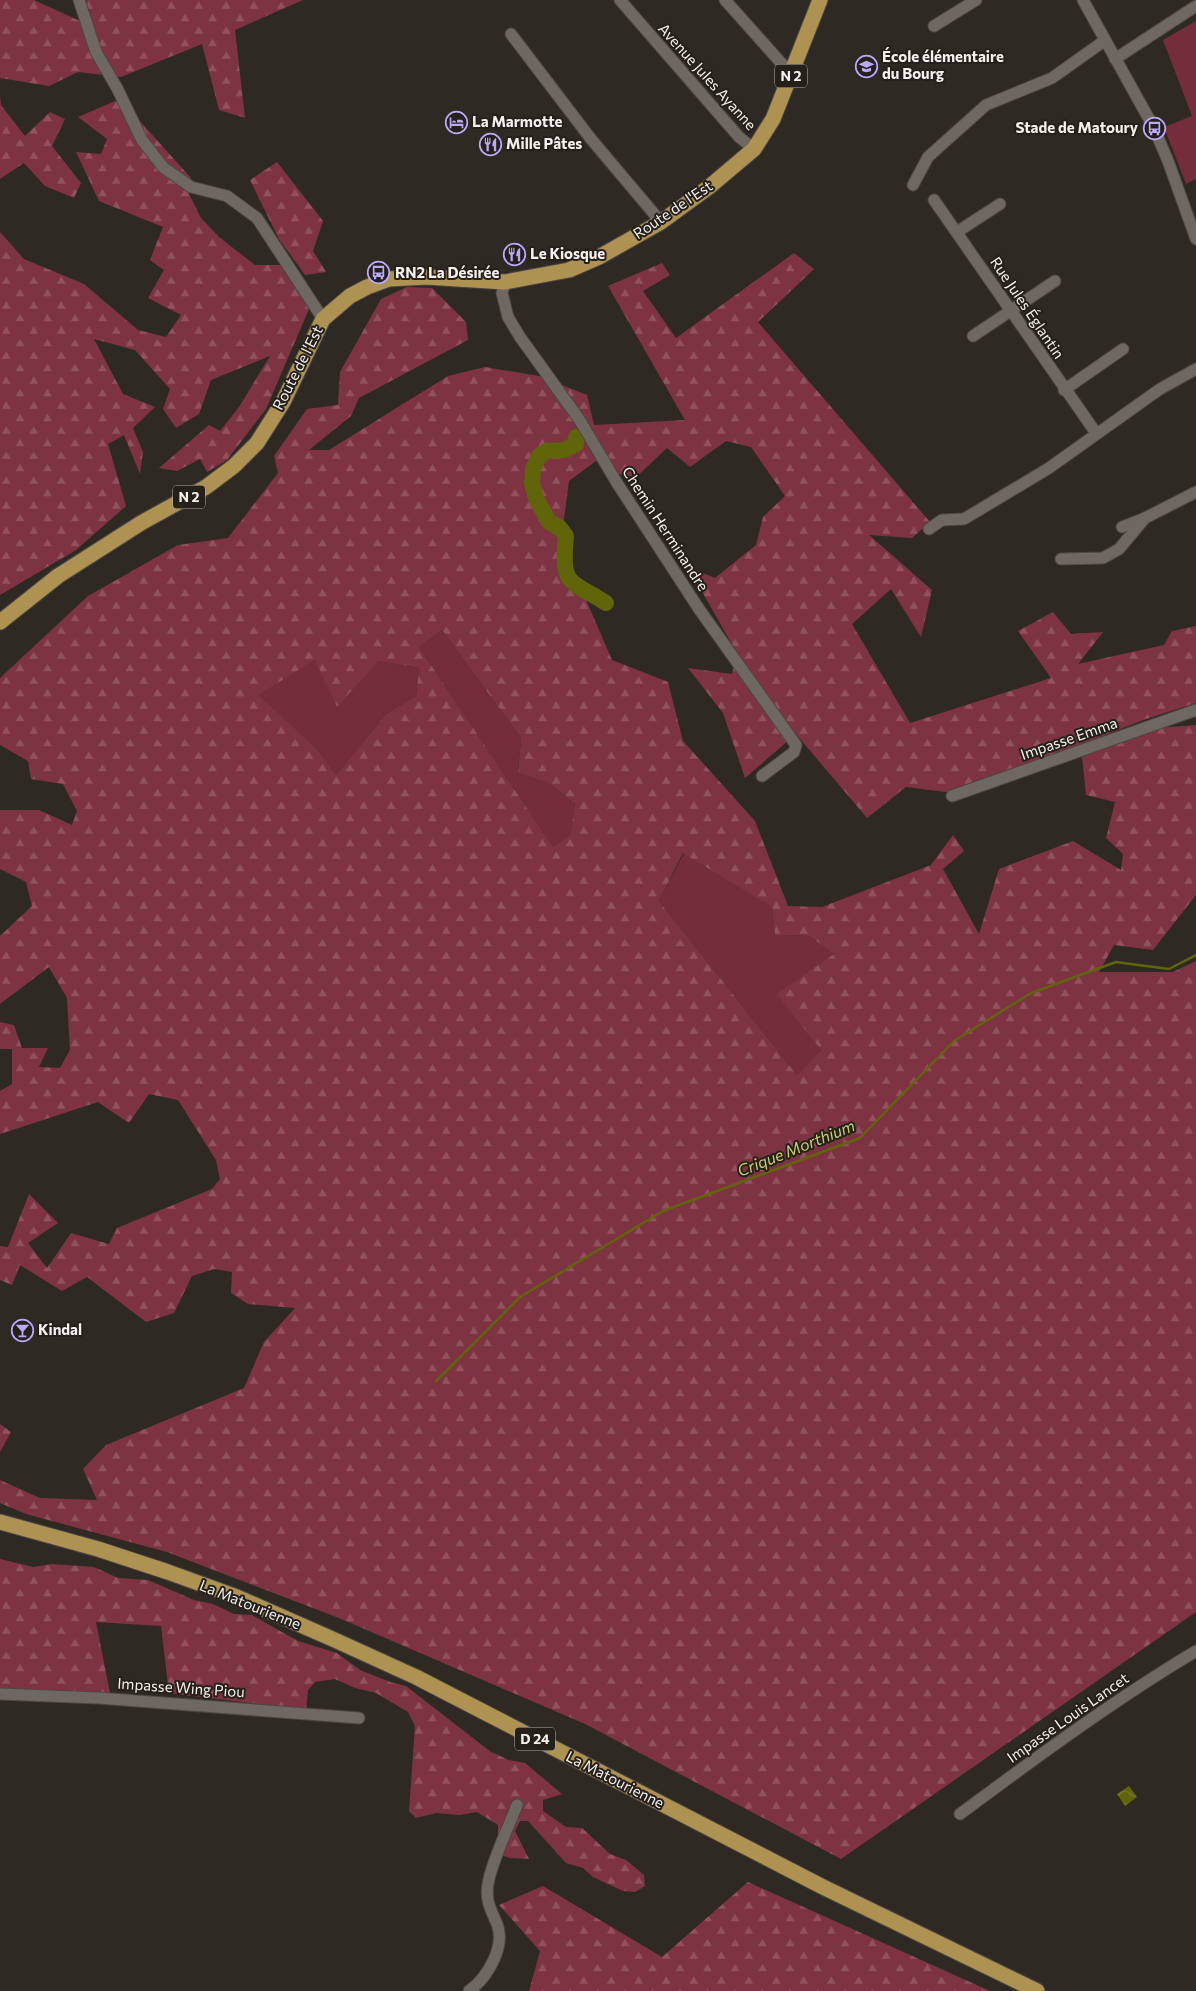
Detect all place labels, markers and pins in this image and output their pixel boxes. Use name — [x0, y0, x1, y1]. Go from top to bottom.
place label: École élémentaire du Bourg — [882, 47, 1004, 82]
school or university icon: École élémentaire du Bourg — [854, 54, 878, 78]
hotel icon: La Marmotte — [444, 110, 468, 134]
place label: La Marmotte — [472, 112, 562, 130]
bus stop icon: Stade de Matoury — [1142, 116, 1166, 140]
place label: Stade de Matoury — [1015, 118, 1139, 136]
restaurant icon: Mille Pâtes — [478, 132, 502, 156]
place label: Mille Pâtes — [506, 134, 582, 152]
restaurant icon: Le Kiosque — [502, 242, 526, 266]
place label: Le Kiosque — [530, 244, 605, 262]
bus stop icon: RN2 La Désirée — [367, 261, 391, 285]
place label: RN2 La Désirée — [395, 263, 499, 281]
bar icon: Kindal — [10, 1318, 34, 1342]
place label: Kindal — [38, 1320, 82, 1338]

